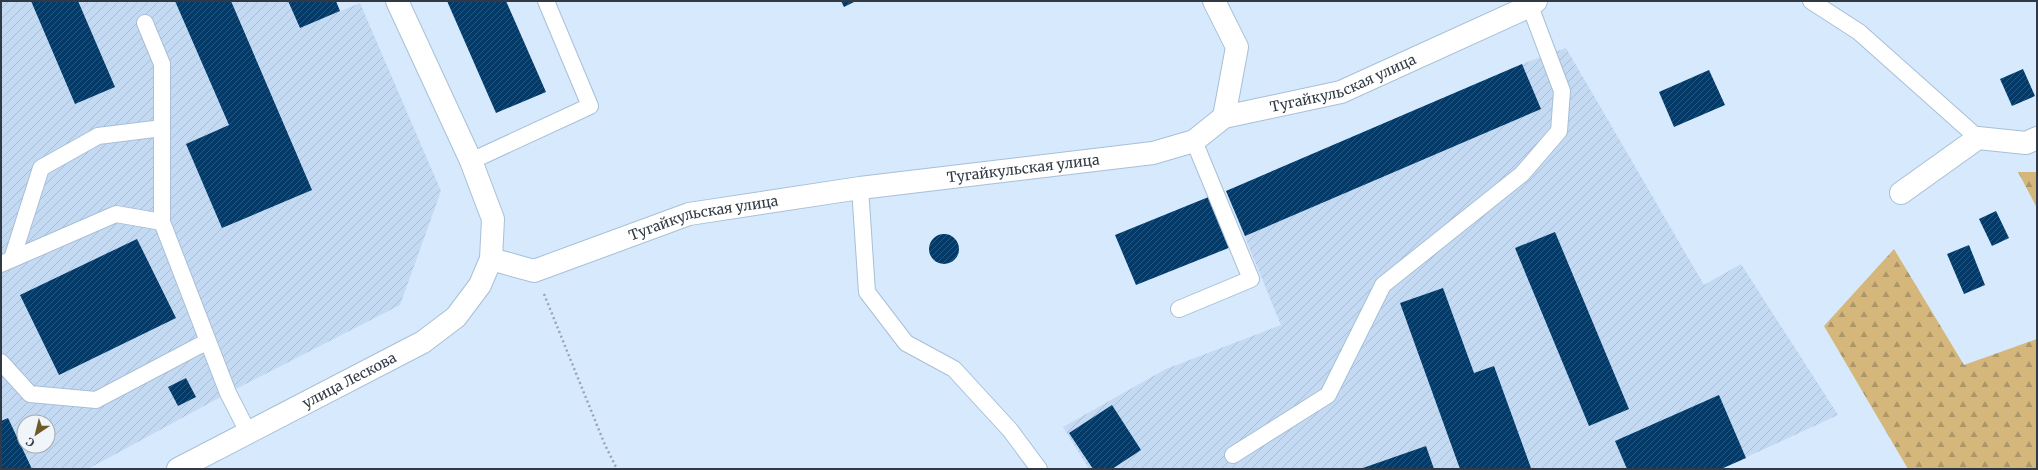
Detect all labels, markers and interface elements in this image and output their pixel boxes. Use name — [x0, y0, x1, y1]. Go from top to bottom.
street label: Тугайкульская улица — [1268, 50, 1419, 116]
street label: Тугайкульская улица — [946, 150, 1101, 187]
street label: Тугайкульская улица — [626, 191, 780, 244]
street label: улица Лескова — [299, 348, 400, 412]
north arrow — [16, 414, 56, 454]
text: С — [23, 434, 37, 450]

